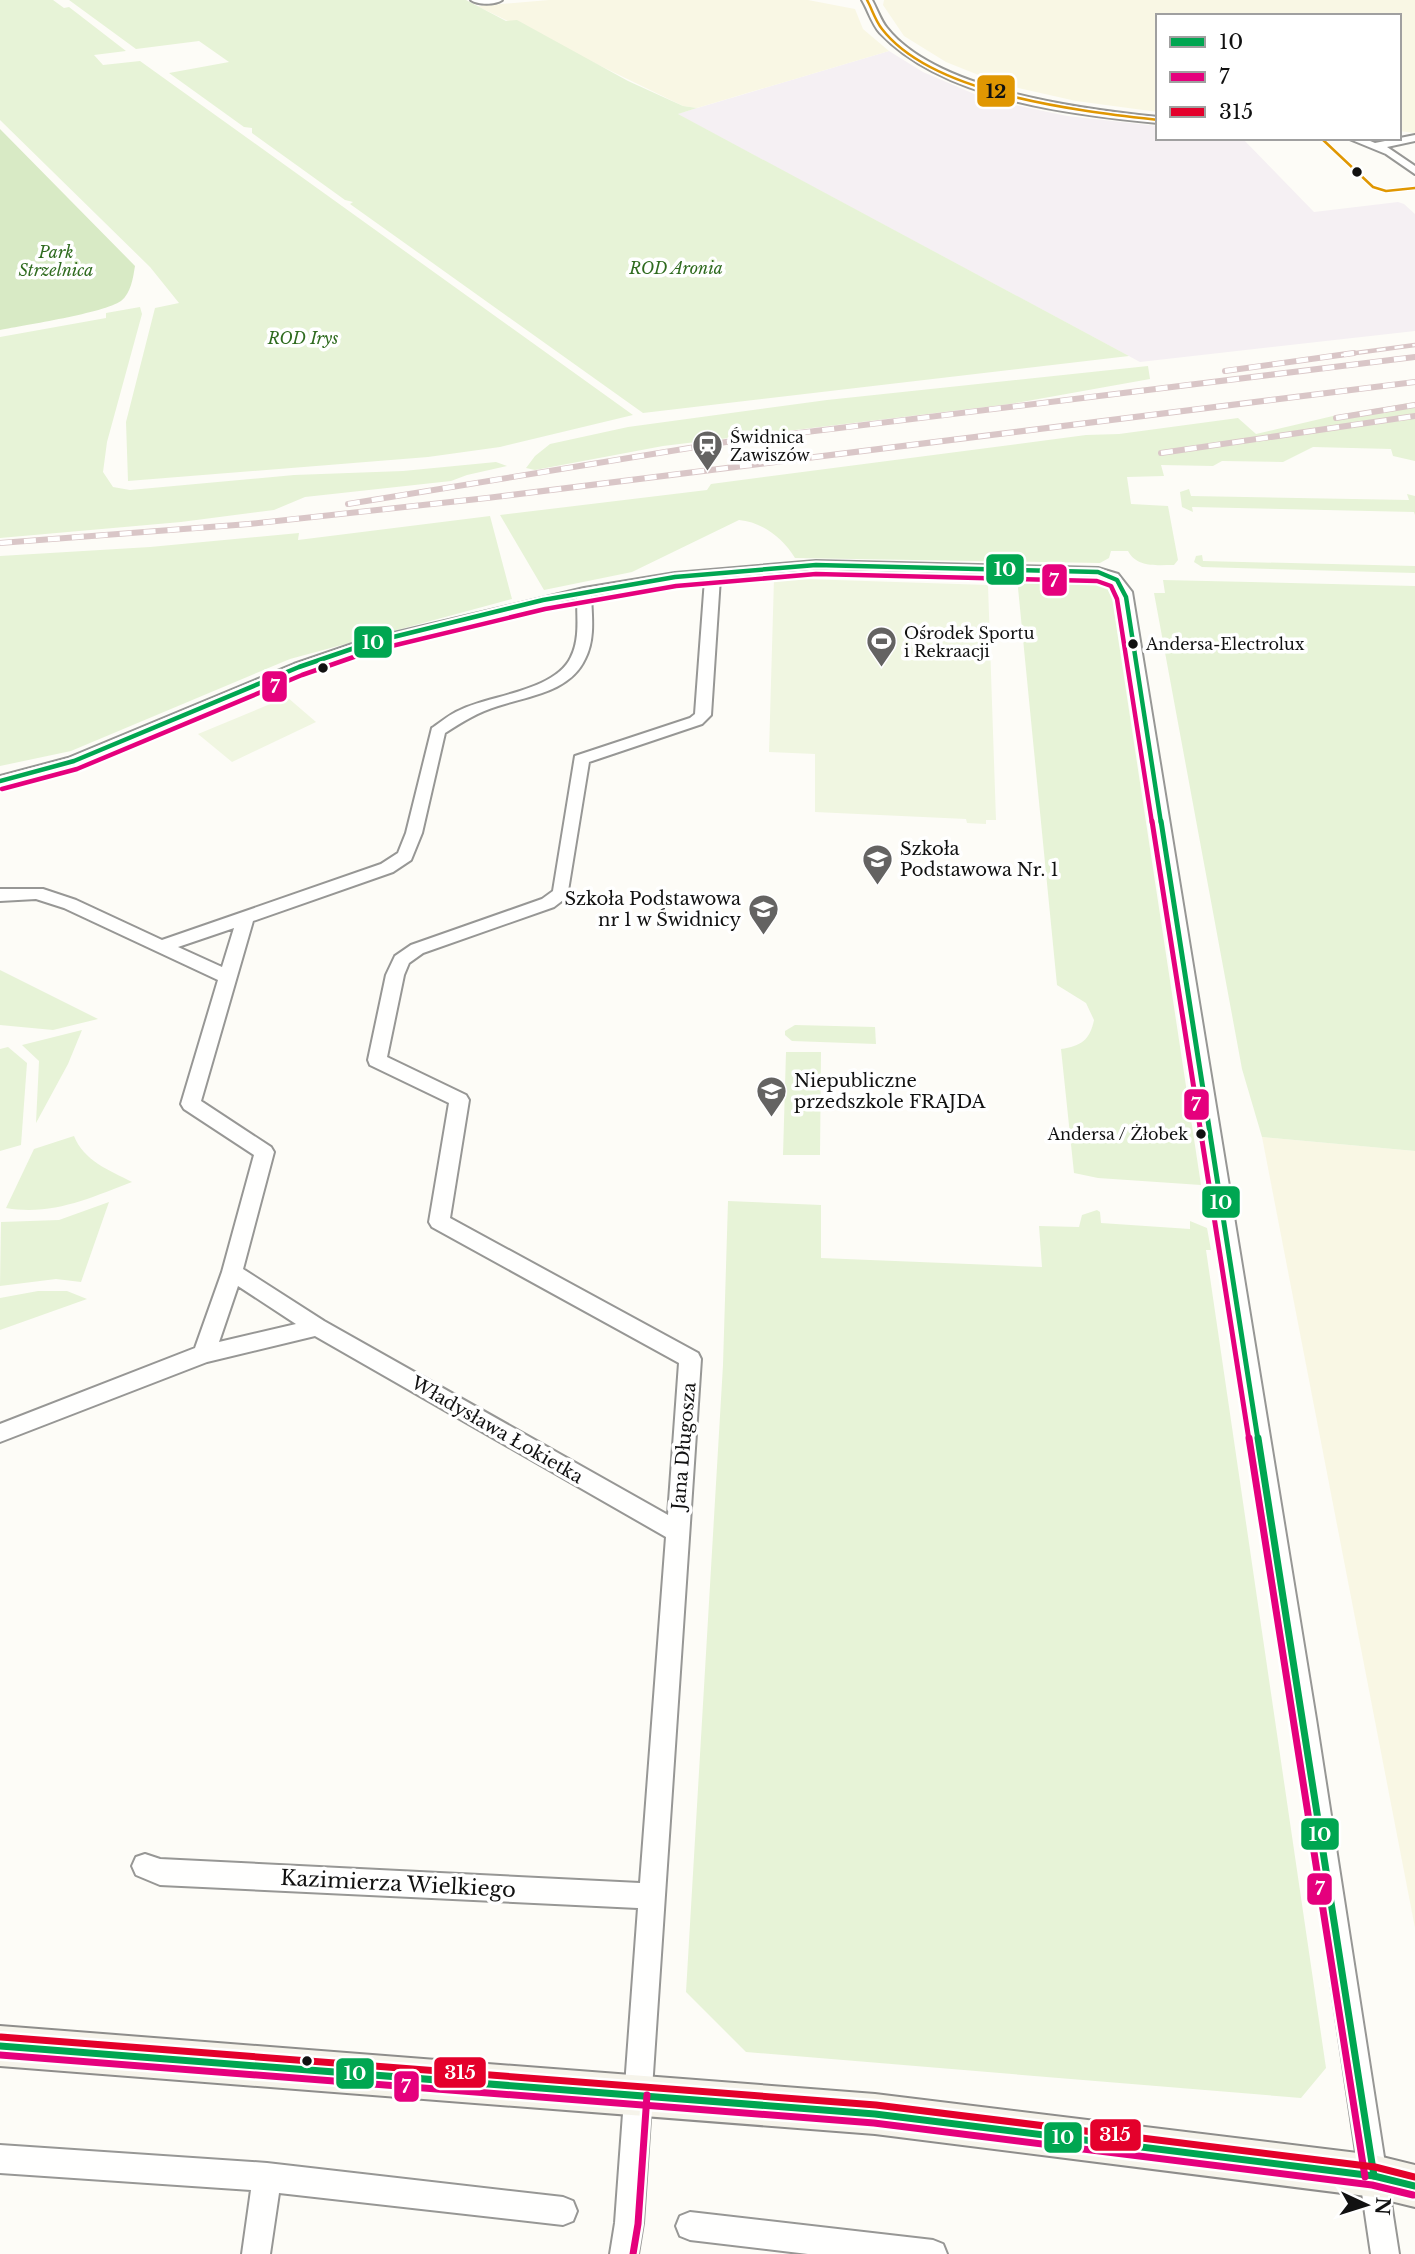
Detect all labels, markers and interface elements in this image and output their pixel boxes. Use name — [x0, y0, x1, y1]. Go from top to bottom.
legend — [1156, 14, 1401, 140]
text: 10 — [1219, 29, 1243, 55]
text: 7 — [1219, 64, 1230, 90]
line badge: 12 — [976, 74, 1016, 108]
text: 12 — [986, 80, 1006, 103]
text: 315 — [1219, 99, 1253, 125]
unlabelled marker — [1350, 165, 1364, 179]
park label: Park Strzelnica — [19, 242, 93, 280]
park label: ROD Aronia — [628, 258, 723, 278]
park label: ROD Irys — [267, 328, 338, 348]
place label: Świdnica Zawiszów — [730, 427, 810, 465]
station icon: Świdnica Zawiszów — [690, 429, 724, 473]
line badge: 10 — [985, 553, 1025, 586]
text: 10 — [994, 558, 1016, 581]
line badge: 7 — [1041, 563, 1068, 597]
text: 7 — [1049, 569, 1060, 592]
place label: Ośrodek Sportu i Rekraacji — [904, 623, 1035, 661]
line badge: 10 — [353, 625, 393, 659]
sports icon: Ośrodek Sportu i Rekraacji — [864, 625, 898, 669]
text: 10 — [362, 631, 384, 654]
place label: Andersa-Electrolux — [1145, 634, 1305, 654]
marker: Andersa-Electrolux — [1126, 637, 1140, 651]
unlabelled marker — [316, 661, 330, 675]
line badge: 7 — [261, 670, 288, 703]
text: 7 — [270, 675, 281, 698]
place label: Szkoła Podstawowa Nr. 1 — [900, 838, 1059, 881]
school or university icon: Szkoła Podstawowa Nr. 1 — [860, 842, 894, 886]
place label: Szkoła Podstawowa nr 1 w Świdnicy — [565, 888, 741, 931]
school or university icon: Szkoła Podstawowa nr 1 w Świdnicy — [747, 892, 781, 936]
place label: Niepubliczne przedszkole FRAJDA — [794, 1070, 987, 1113]
school or university icon: Niepubliczne przedszkole FRAJDA — [754, 1074, 788, 1118]
line badge: 7 — [1183, 1088, 1210, 1121]
text: 7 — [1191, 1093, 1202, 1116]
place label: Andersa / Żłobek — [1047, 1124, 1188, 1144]
marker: Andersa / Żłobek — [1194, 1127, 1208, 1141]
line badge: 10 — [1201, 1185, 1241, 1219]
text: 10 — [1210, 1191, 1232, 1214]
street label: Władysława Łokietka — [406, 1371, 587, 1488]
street label: Jana Długosza — [667, 1381, 701, 1513]
line badge: 10 — [1300, 1817, 1340, 1851]
text: 10 — [1309, 1823, 1331, 1846]
street label: Kazimierza Wielkiego — [280, 1865, 516, 1903]
line badge: 7 — [1306, 1872, 1333, 1906]
text: 7 — [1315, 1877, 1326, 1900]
unlabelled marker — [300, 2054, 314, 2068]
line badge: 315 — [433, 2056, 487, 2089]
line badge: 10 — [335, 2057, 375, 2090]
text: 315 — [444, 2061, 476, 2084]
text: 10 — [344, 2062, 366, 2085]
line badge: 7 — [393, 2070, 420, 2103]
text: 7 — [401, 2075, 412, 2098]
line badge: 315 — [1089, 2118, 1142, 2152]
line badge: 10 — [1043, 2121, 1083, 2154]
text: 315 — [1099, 2123, 1131, 2146]
text: 10 — [1052, 2126, 1074, 2149]
north arrow — [1331, 2170, 1401, 2240]
text: N — [1370, 2196, 1395, 2216]

